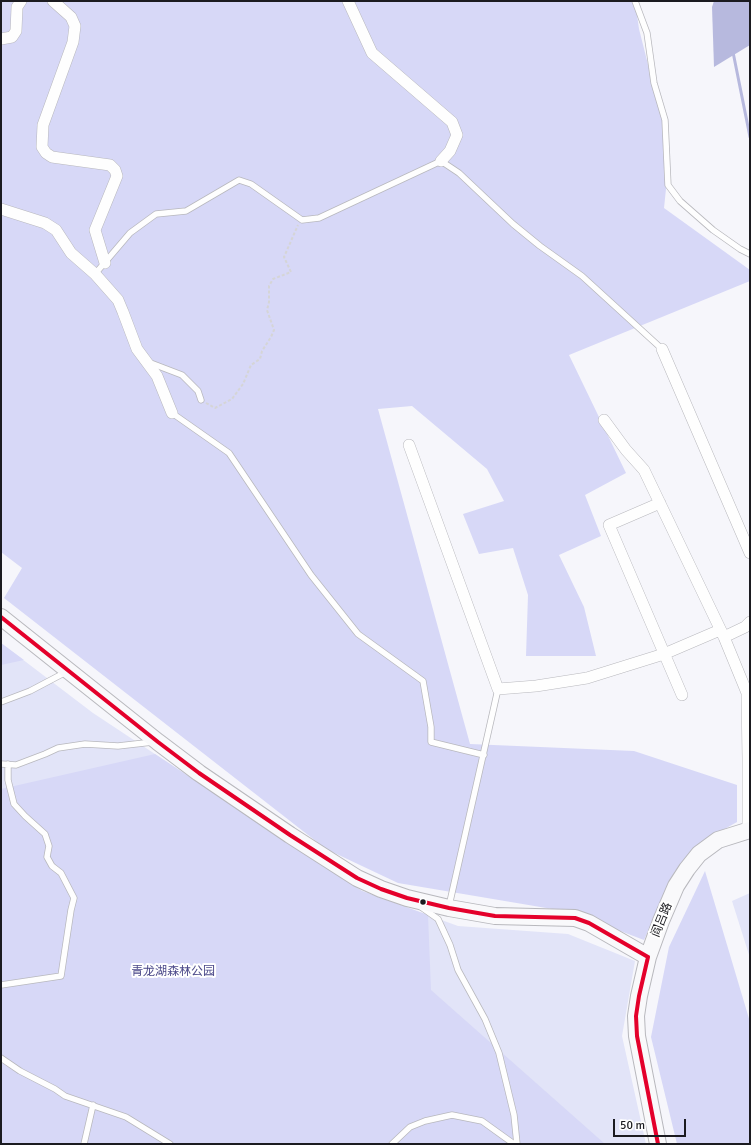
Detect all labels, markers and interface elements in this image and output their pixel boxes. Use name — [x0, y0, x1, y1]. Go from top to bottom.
unlabelled marker — [418, 897, 428, 907]
street label: 阎吕路 — [649, 901, 675, 939]
park label: 青龙湖森林公园 — [131, 965, 215, 979]
scale bar — [615, 1111, 688, 1137]
text: 50 m — [620, 1118, 645, 1133]

